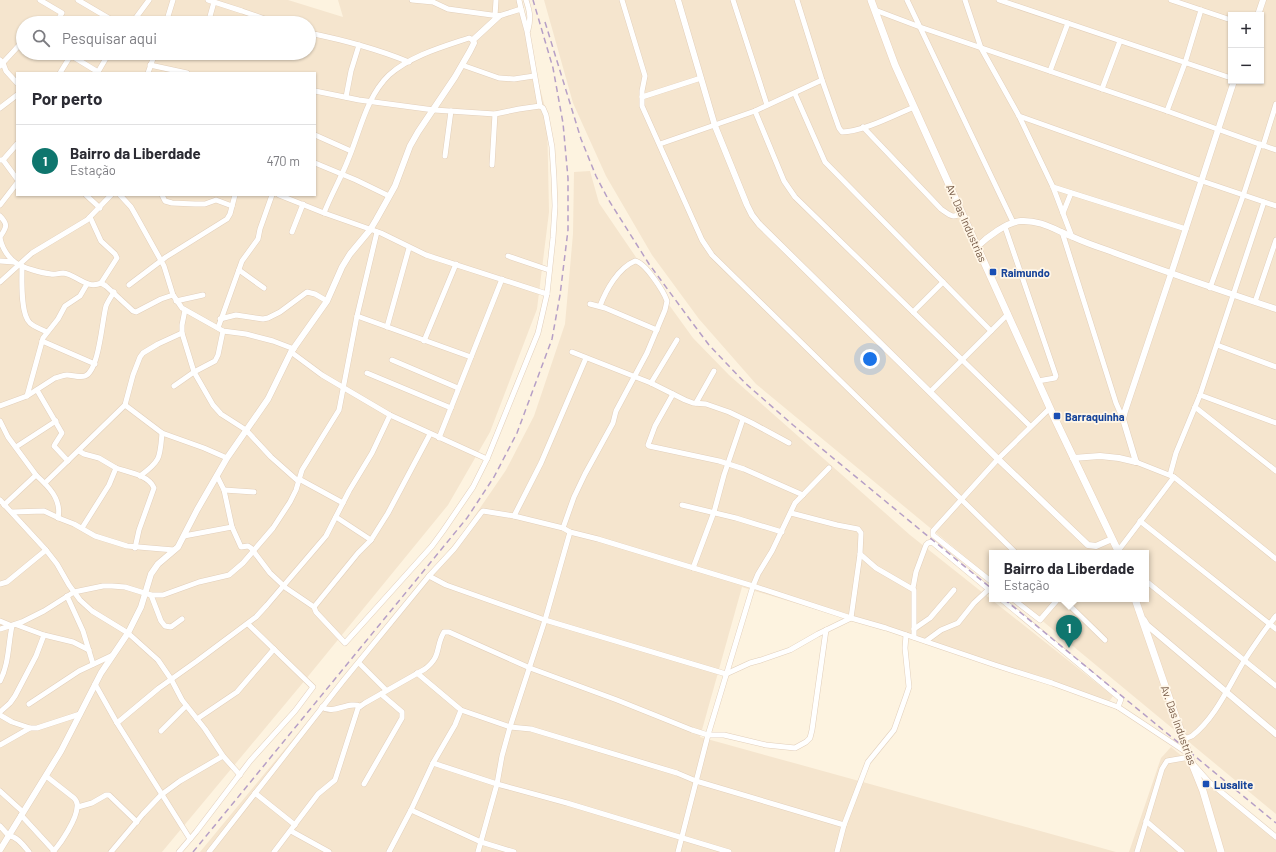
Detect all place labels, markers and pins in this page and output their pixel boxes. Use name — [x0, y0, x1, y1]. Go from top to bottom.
place label: Raimundo — [1001, 266, 1050, 279]
marker: Raimundo — [988, 267, 998, 277]
place label: Barraquinha — [1065, 410, 1125, 423]
marker: Barraquinha — [1052, 411, 1062, 421]
pin: 1 — [1056, 615, 1082, 648]
place label: Lusalite — [1214, 778, 1253, 791]
marker: Lusalite — [1201, 779, 1211, 789]

